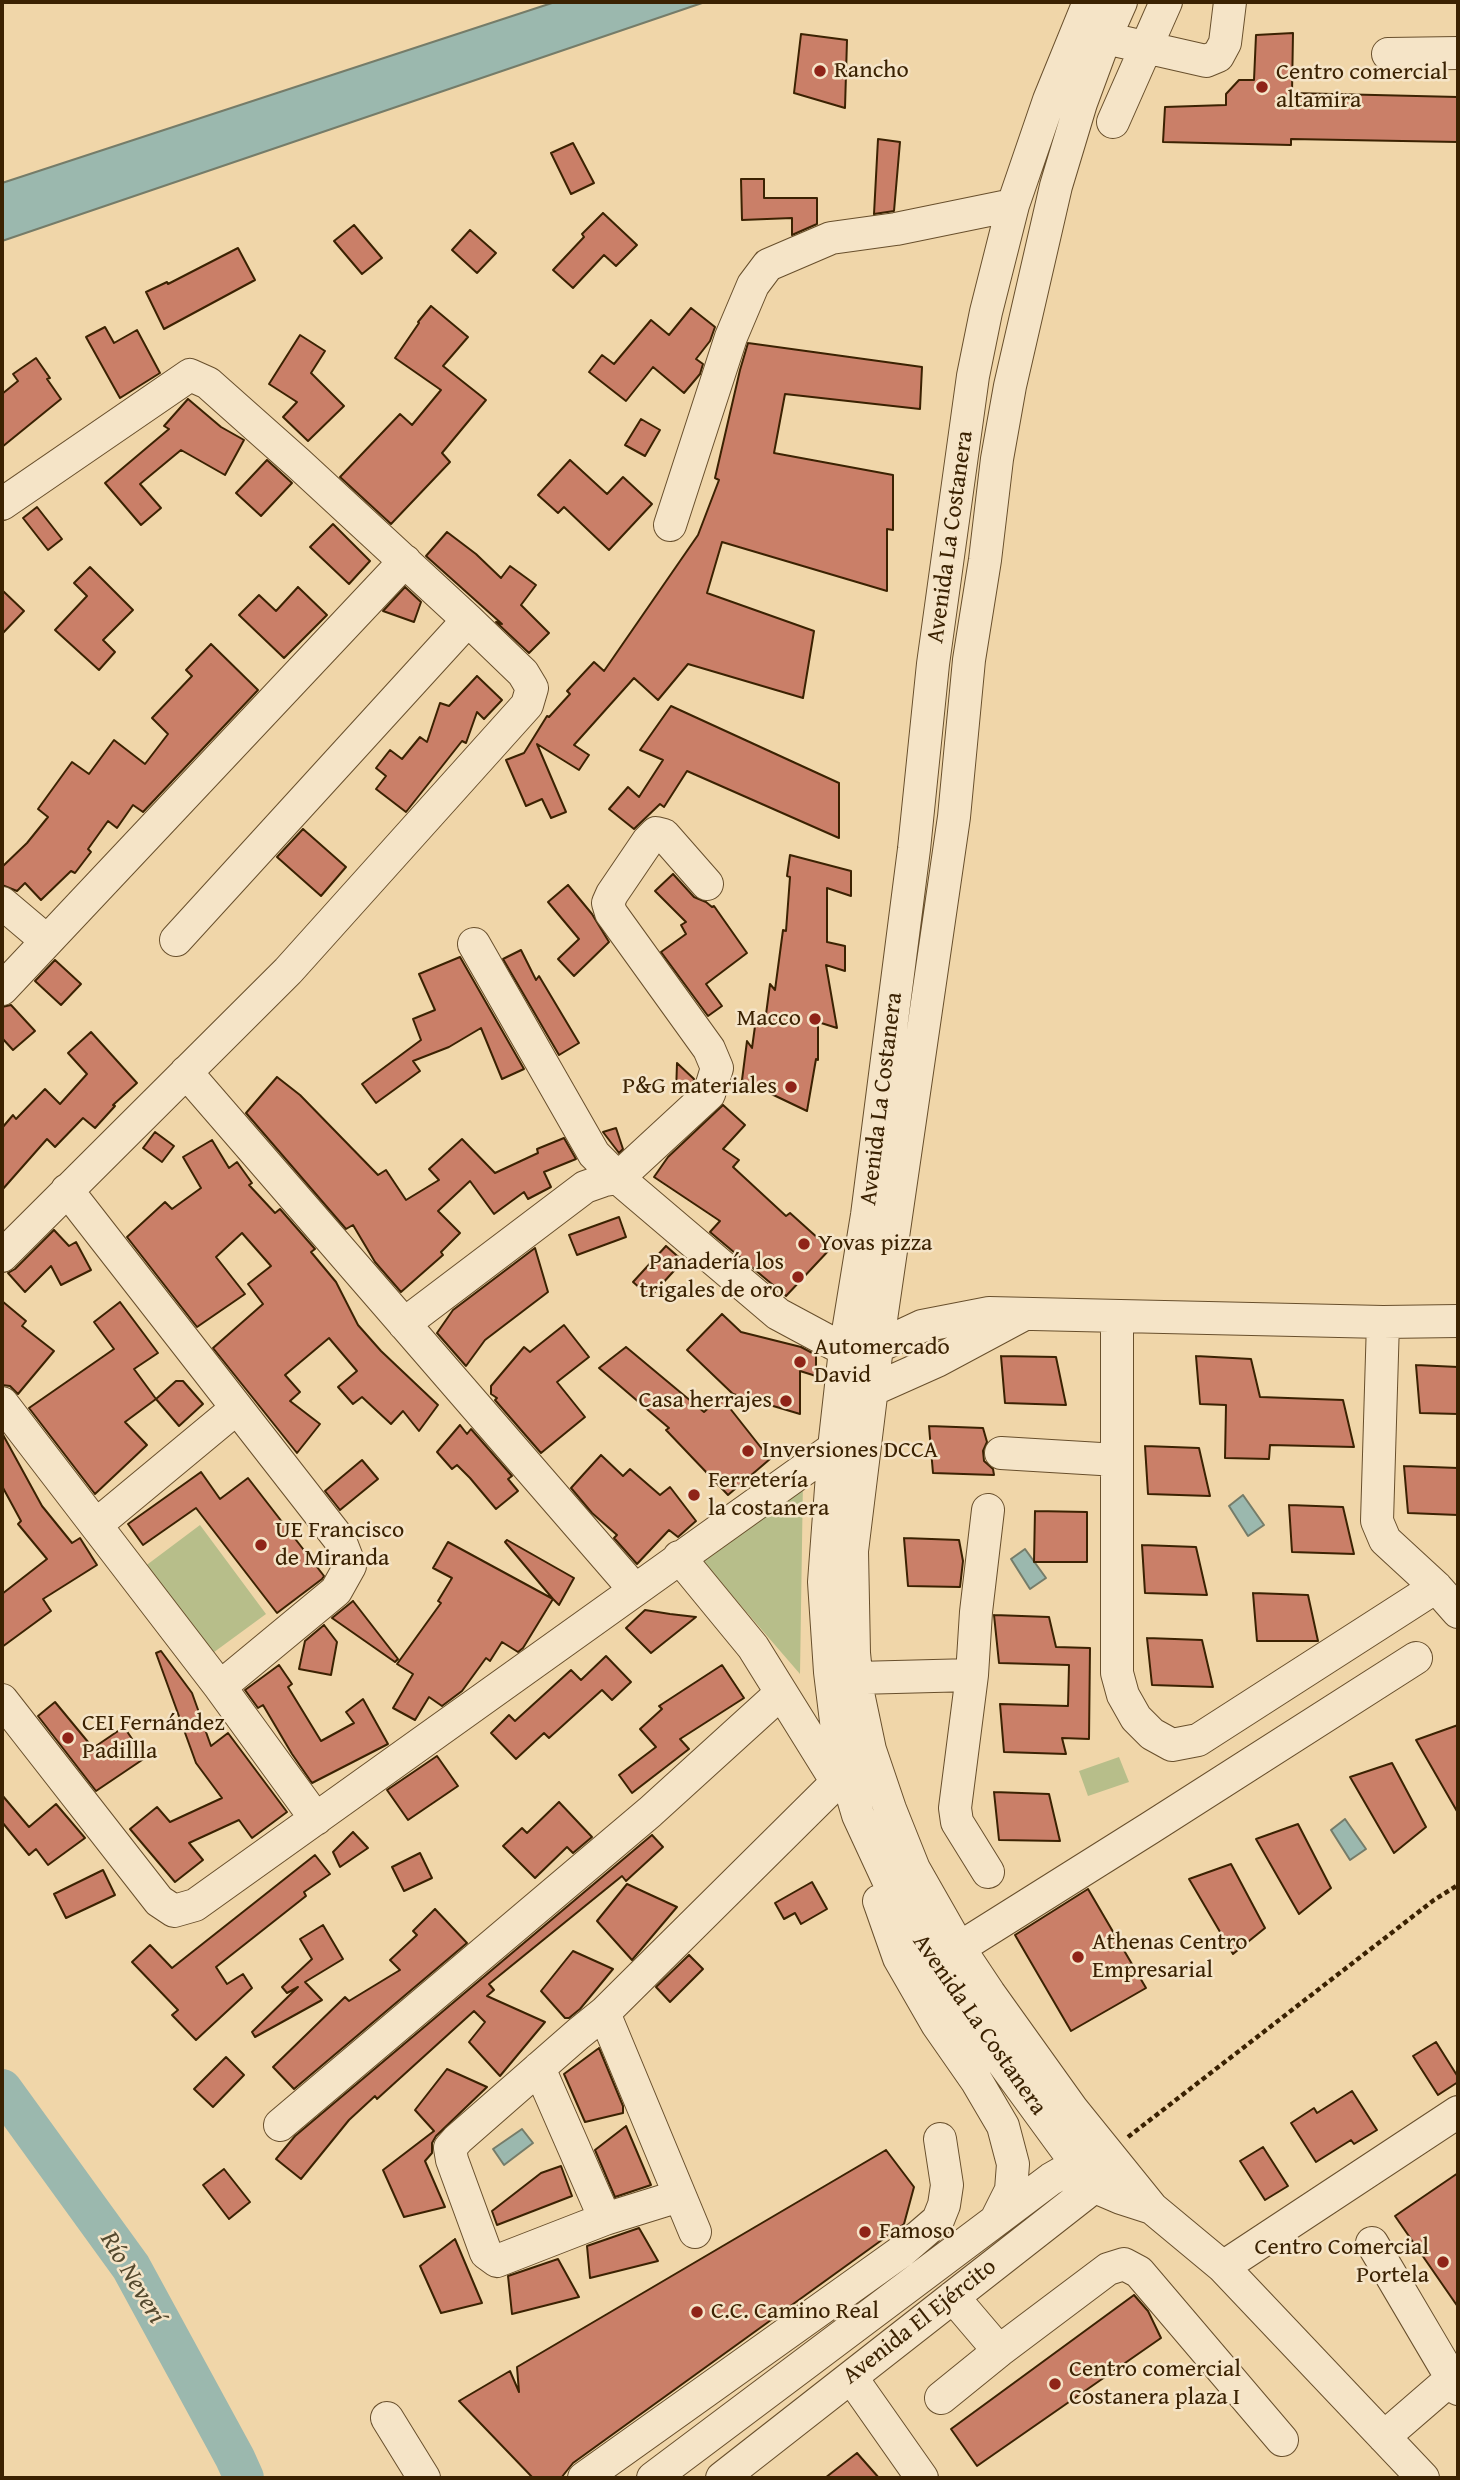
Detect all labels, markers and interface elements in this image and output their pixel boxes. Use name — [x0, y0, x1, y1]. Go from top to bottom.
place label: Rancho — [834, 57, 909, 85]
place label: Centro comercial altamira — [1276, 59, 1448, 115]
marker: Rancho — [812, 63, 828, 79]
marker: Centro comercial altamira — [1254, 79, 1270, 95]
street label: Avenida La Costanera — [922, 429, 980, 645]
street label: Avenida La Costanera — [855, 991, 909, 1207]
place label: Macco — [736, 1005, 801, 1033]
marker: Macco — [807, 1011, 823, 1027]
place label: P&G materiales — [622, 1073, 777, 1101]
marker: P&G materiales — [783, 1079, 799, 1095]
place label: Yovas pizza — [818, 1230, 932, 1258]
marker: Yovas pizza — [796, 1236, 812, 1252]
place label: Panadería los trigales de oro — [639, 1249, 784, 1305]
marker: Panadería los trigales de oro — [790, 1269, 806, 1285]
place label: Automercado David — [814, 1334, 950, 1390]
marker: Automercado David — [792, 1354, 808, 1370]
place label: Casa herrajes — [639, 1387, 772, 1415]
marker: Casa herrajes — [778, 1393, 794, 1409]
place label: Inversiones DCCA — [762, 1437, 938, 1465]
marker: Inversiones DCCA — [740, 1443, 756, 1459]
place label: Ferretería la costanera — [708, 1467, 829, 1523]
marker: Ferretería la costanera — [686, 1487, 702, 1503]
place label: UE Francisco de Miranda — [275, 1517, 404, 1573]
marker: UE Francisco de Miranda — [253, 1537, 269, 1553]
place label: CEI Fernández Padillla — [82, 1710, 225, 1766]
marker: CEI Fernández Padillla — [60, 1730, 76, 1746]
street label: Avenida La Costanera — [906, 1929, 1052, 2121]
place label: Athenas Centro Empresarial — [1092, 1929, 1247, 1985]
marker: Athenas Centro Empresarial — [1070, 1949, 1086, 1965]
place label: Famoso — [879, 2218, 955, 2246]
marker: Famoso — [857, 2224, 873, 2240]
water label: Río Neverí — [92, 2226, 172, 2330]
place label: Centro Comercial Portela — [1255, 2234, 1429, 2290]
street label: Avenida El Ejército — [837, 2253, 1003, 2391]
marker: Centro Comercial Portela — [1435, 2254, 1451, 2270]
place label: C.C. Camino Real — [711, 2298, 879, 2326]
marker: C.C. Camino Real — [689, 2304, 705, 2320]
place label: Centro comercial Costanera plaza I — [1069, 2356, 1241, 2412]
marker: Centro comercial Costanera plaza I — [1047, 2376, 1063, 2392]

